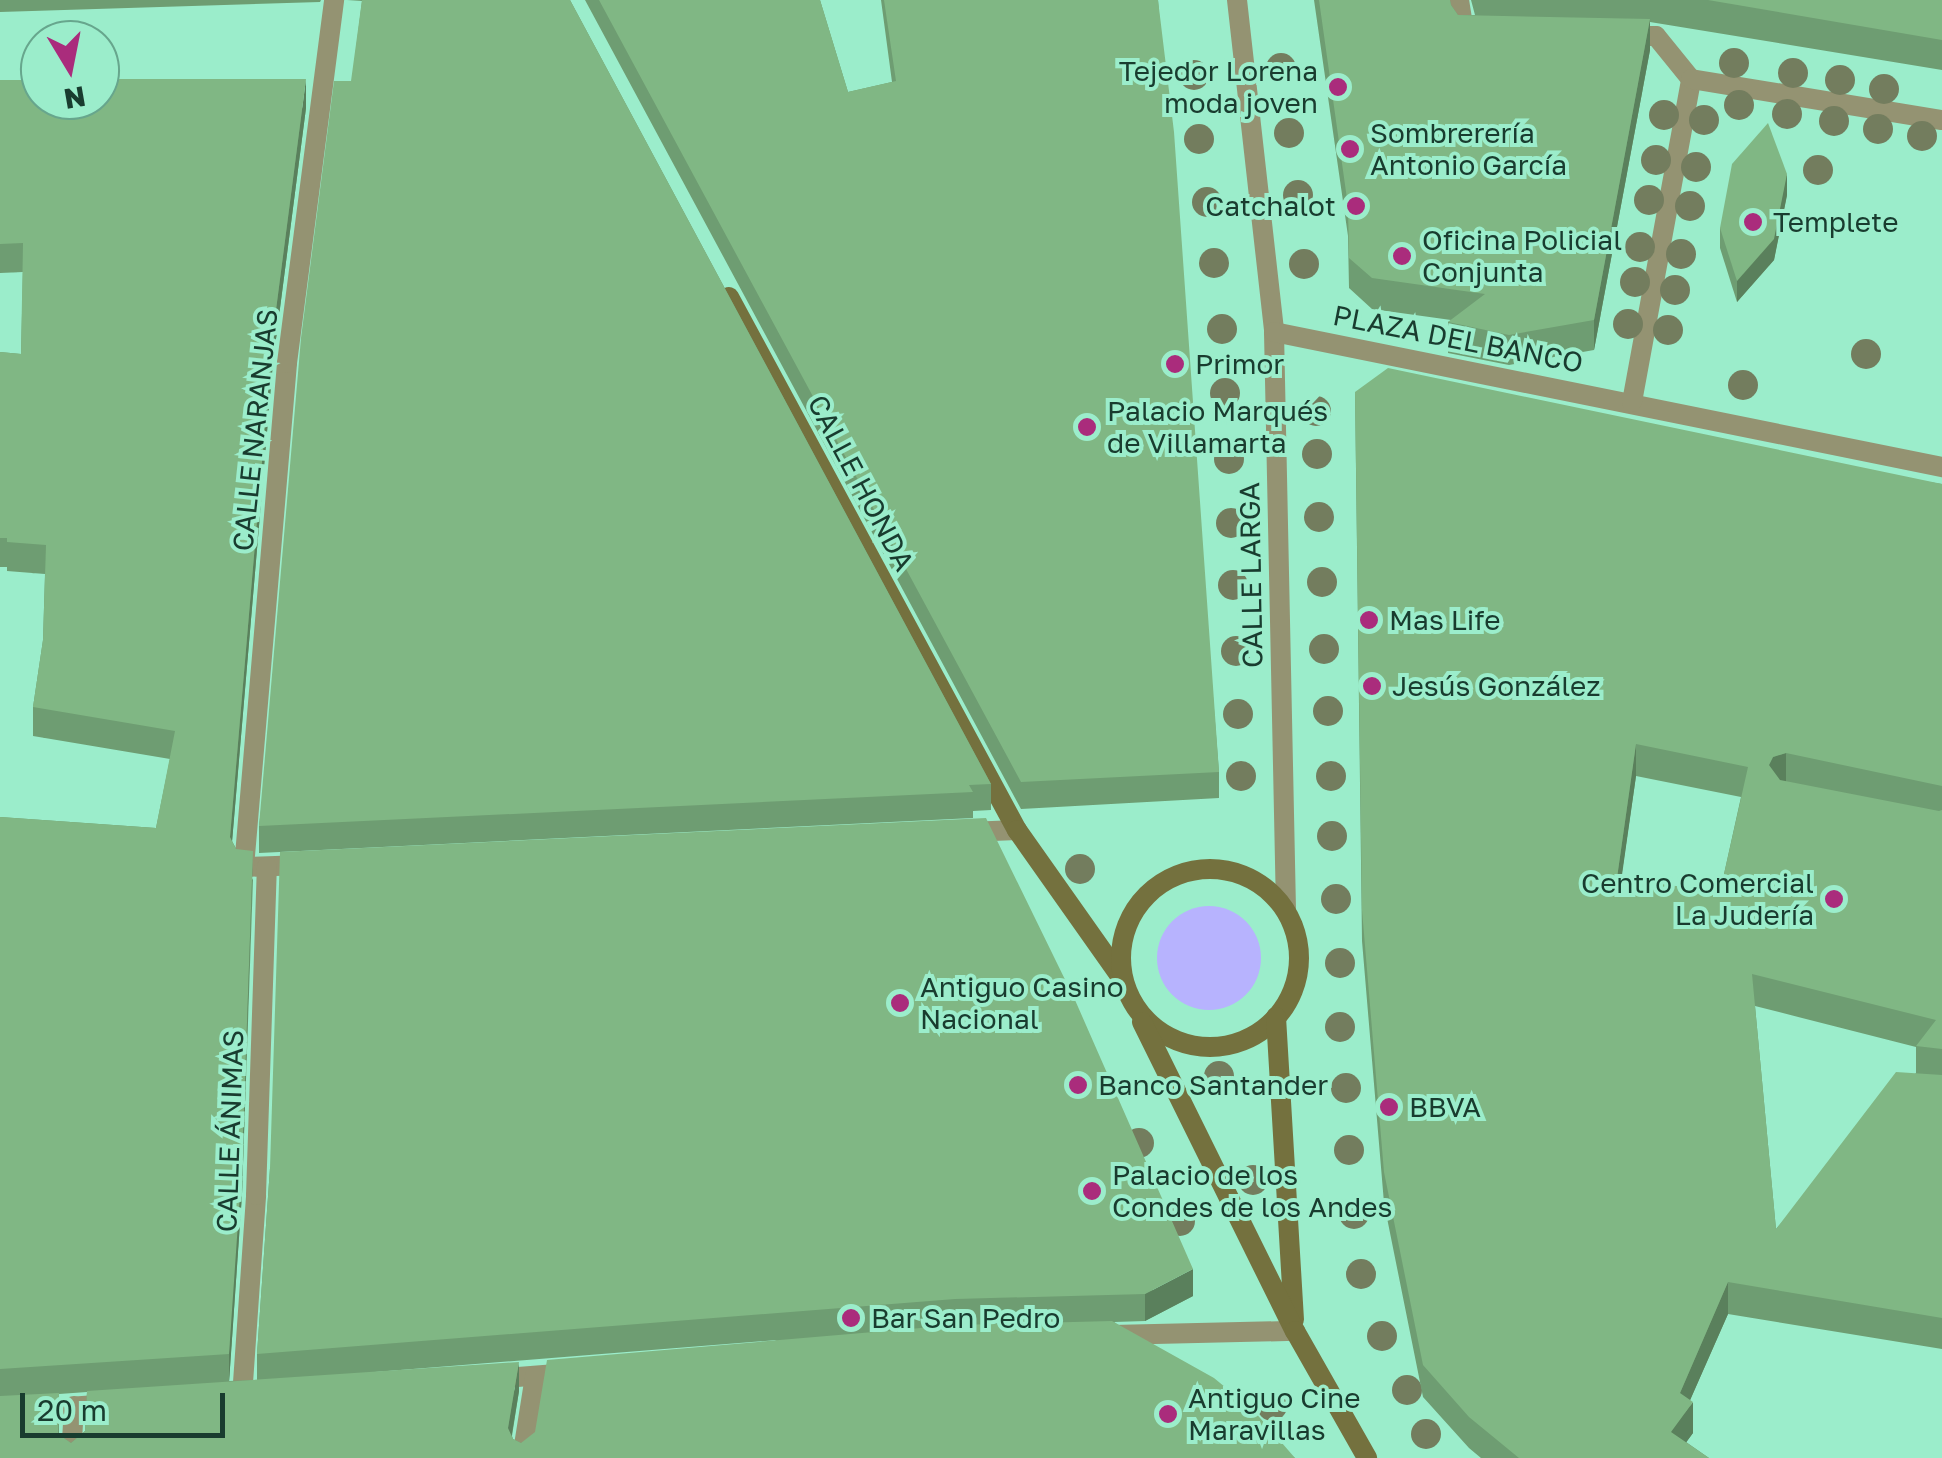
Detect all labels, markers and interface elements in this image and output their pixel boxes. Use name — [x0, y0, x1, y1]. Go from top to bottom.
north arrow — [20, 20, 120, 120]
place label: Tejedor Lorena moda joven — [1119, 54, 1318, 120]
marker: Tejedor Lorena moda joven — [1327, 76, 1349, 98]
text: N — [62, 80, 88, 116]
place label: Sombrerería Antonio García — [1370, 116, 1567, 182]
marker: Sombrerería Antonio García — [1339, 138, 1361, 160]
place label: Catchalot — [1205, 189, 1336, 223]
marker: Catchalot — [1345, 195, 1367, 217]
place label: Templete — [1773, 205, 1898, 239]
marker: Templete — [1742, 211, 1764, 233]
place label: Oficina Policial Conjunta — [1422, 223, 1622, 289]
marker: Oficina Policial Conjunta — [1391, 245, 1413, 267]
street label: PLAZA DEL BANCO — [1330, 298, 1586, 380]
street label: CALLE NARANJAS — [226, 307, 284, 553]
place label: Primor — [1195, 347, 1284, 381]
marker: Primor — [1164, 353, 1186, 375]
street label: CALLE HONDA — [801, 389, 921, 577]
place label: Palacio Marqués de Villamarta — [1107, 394, 1328, 460]
marker: Palacio Marqués de Villamarta — [1076, 416, 1098, 438]
street label: CALLE LARGA — [1233, 482, 1269, 668]
place label: Mas Life — [1389, 603, 1500, 637]
marker: Mas Life — [1358, 609, 1380, 631]
place label: Jesús González — [1392, 669, 1600, 703]
marker: Jesús González — [1361, 675, 1383, 697]
place label: Centro Comercial La Judería — [1581, 866, 1814, 932]
marker: Centro Comercial La Judería — [1823, 888, 1845, 910]
place label: Antiguo Casino Nacional — [920, 970, 1124, 1036]
marker: Antiguo Casino Nacional — [889, 992, 911, 1014]
street label: CALLE ÁNIMAS — [210, 1029, 250, 1233]
place label: Banco Santander — [1098, 1068, 1328, 1102]
marker: Banco Santander — [1067, 1074, 1089, 1096]
place label: BBVA — [1409, 1090, 1481, 1124]
marker: BBVA — [1378, 1096, 1400, 1118]
place label: Palacio de los Condes de los Andes — [1112, 1158, 1392, 1224]
marker: Palacio de los Condes de los Andes — [1081, 1180, 1103, 1202]
place label: Bar San Pedro — [871, 1301, 1060, 1335]
marker: Bar San Pedro — [840, 1307, 862, 1329]
scale bar — [25, 1373, 230, 1435]
place label: Antiguo Cine Maravillas — [1188, 1381, 1360, 1447]
text: 20 m — [37, 1392, 107, 1428]
marker: Antiguo Cine Maravillas — [1157, 1403, 1179, 1425]

